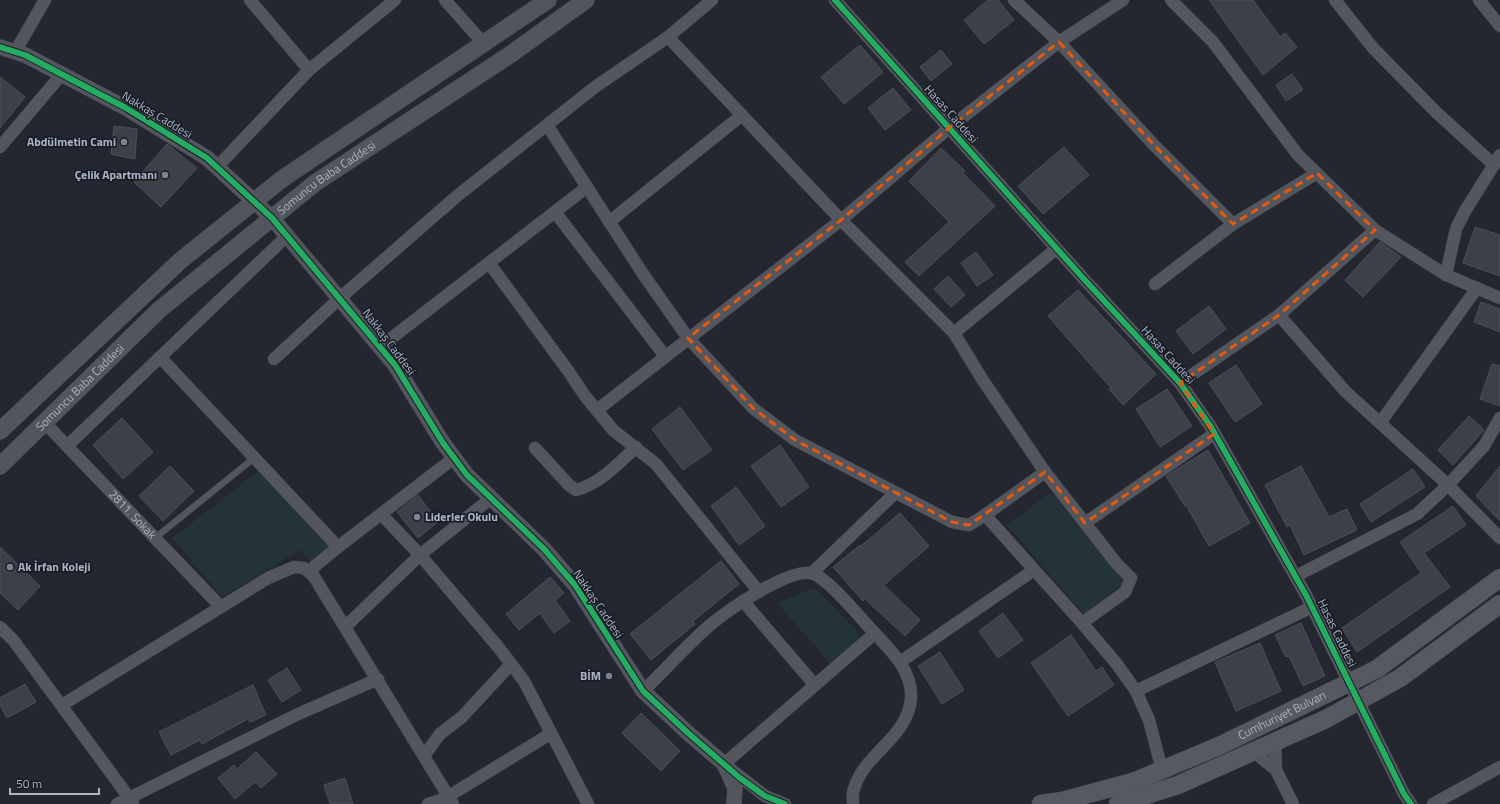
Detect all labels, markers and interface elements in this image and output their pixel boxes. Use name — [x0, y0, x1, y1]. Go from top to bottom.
street label: Hasas Caddesi — [920, 80, 983, 147]
street label: Nakkaş Caddesi — [118, 86, 196, 143]
place label: Abdülmetin Cami — [27, 132, 116, 151]
street label: Somuncu Baba Caddesi — [272, 136, 379, 220]
marker: Abdülmetin Cami — [119, 137, 129, 147]
place label: Çelik Apartmanı — [75, 165, 157, 184]
marker: Çelik Apartmanı — [160, 170, 170, 180]
street label: Nakkaş Caddesi — [358, 304, 421, 379]
street label: Hasas Caddesi — [1137, 321, 1200, 388]
street label: Somuncu Baba Caddesi — [31, 339, 128, 435]
street label: 2811. Sokak — [104, 485, 161, 543]
place label: Liderler Okulu — [425, 507, 498, 526]
marker: Liderler Okulu — [412, 512, 422, 522]
place label: Ak İrfan Koleji — [18, 557, 91, 576]
marker: Ak İrfan Koleji — [5, 562, 15, 572]
street label: Nakkaş Caddesi — [568, 566, 628, 642]
street label: Hasas Caddesi — [1313, 596, 1362, 670]
place label: BİM — [580, 666, 601, 685]
marker: BİM — [604, 671, 614, 681]
street label: Cumhuriyet Bulvarı — [1234, 685, 1329, 744]
scale bar — [10, 770, 99, 796]
text: 50 m — [16, 774, 42, 793]

